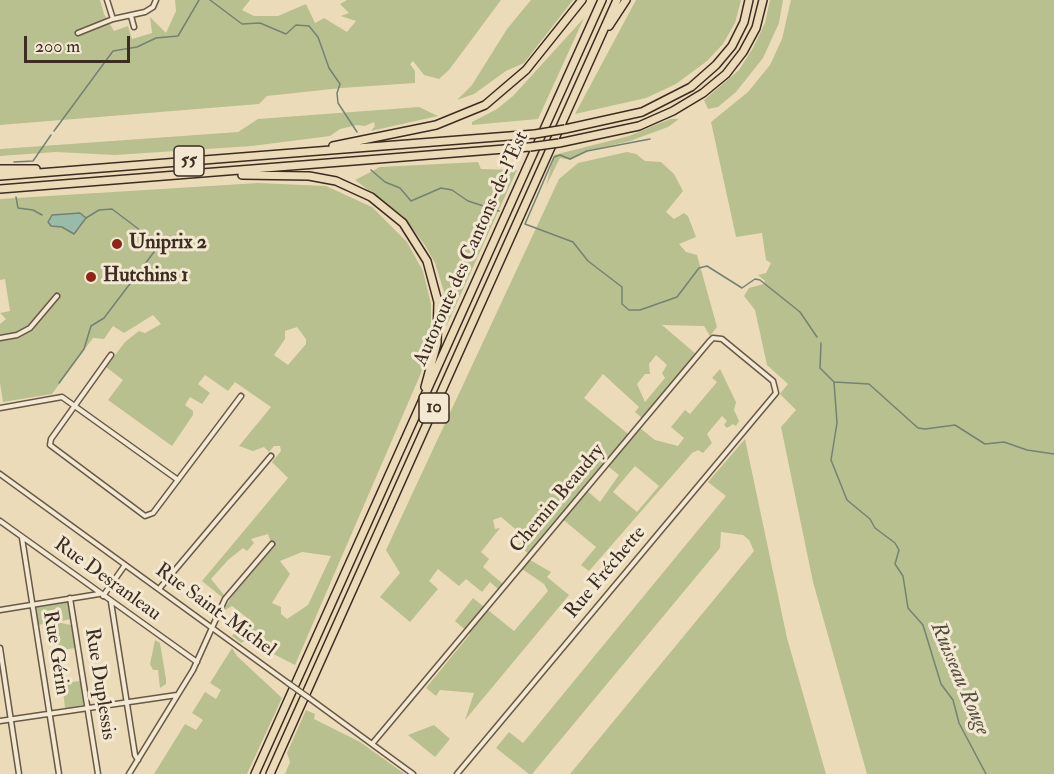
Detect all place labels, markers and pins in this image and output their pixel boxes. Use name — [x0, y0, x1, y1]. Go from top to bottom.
place label: Uniprix 2 — [129, 232, 207, 256]
marker: Uniprix 2 — [110, 237, 124, 251]
place label: Hutchins 1 — [103, 265, 188, 289]
marker: Hutchins 1 — [84, 270, 98, 284]

